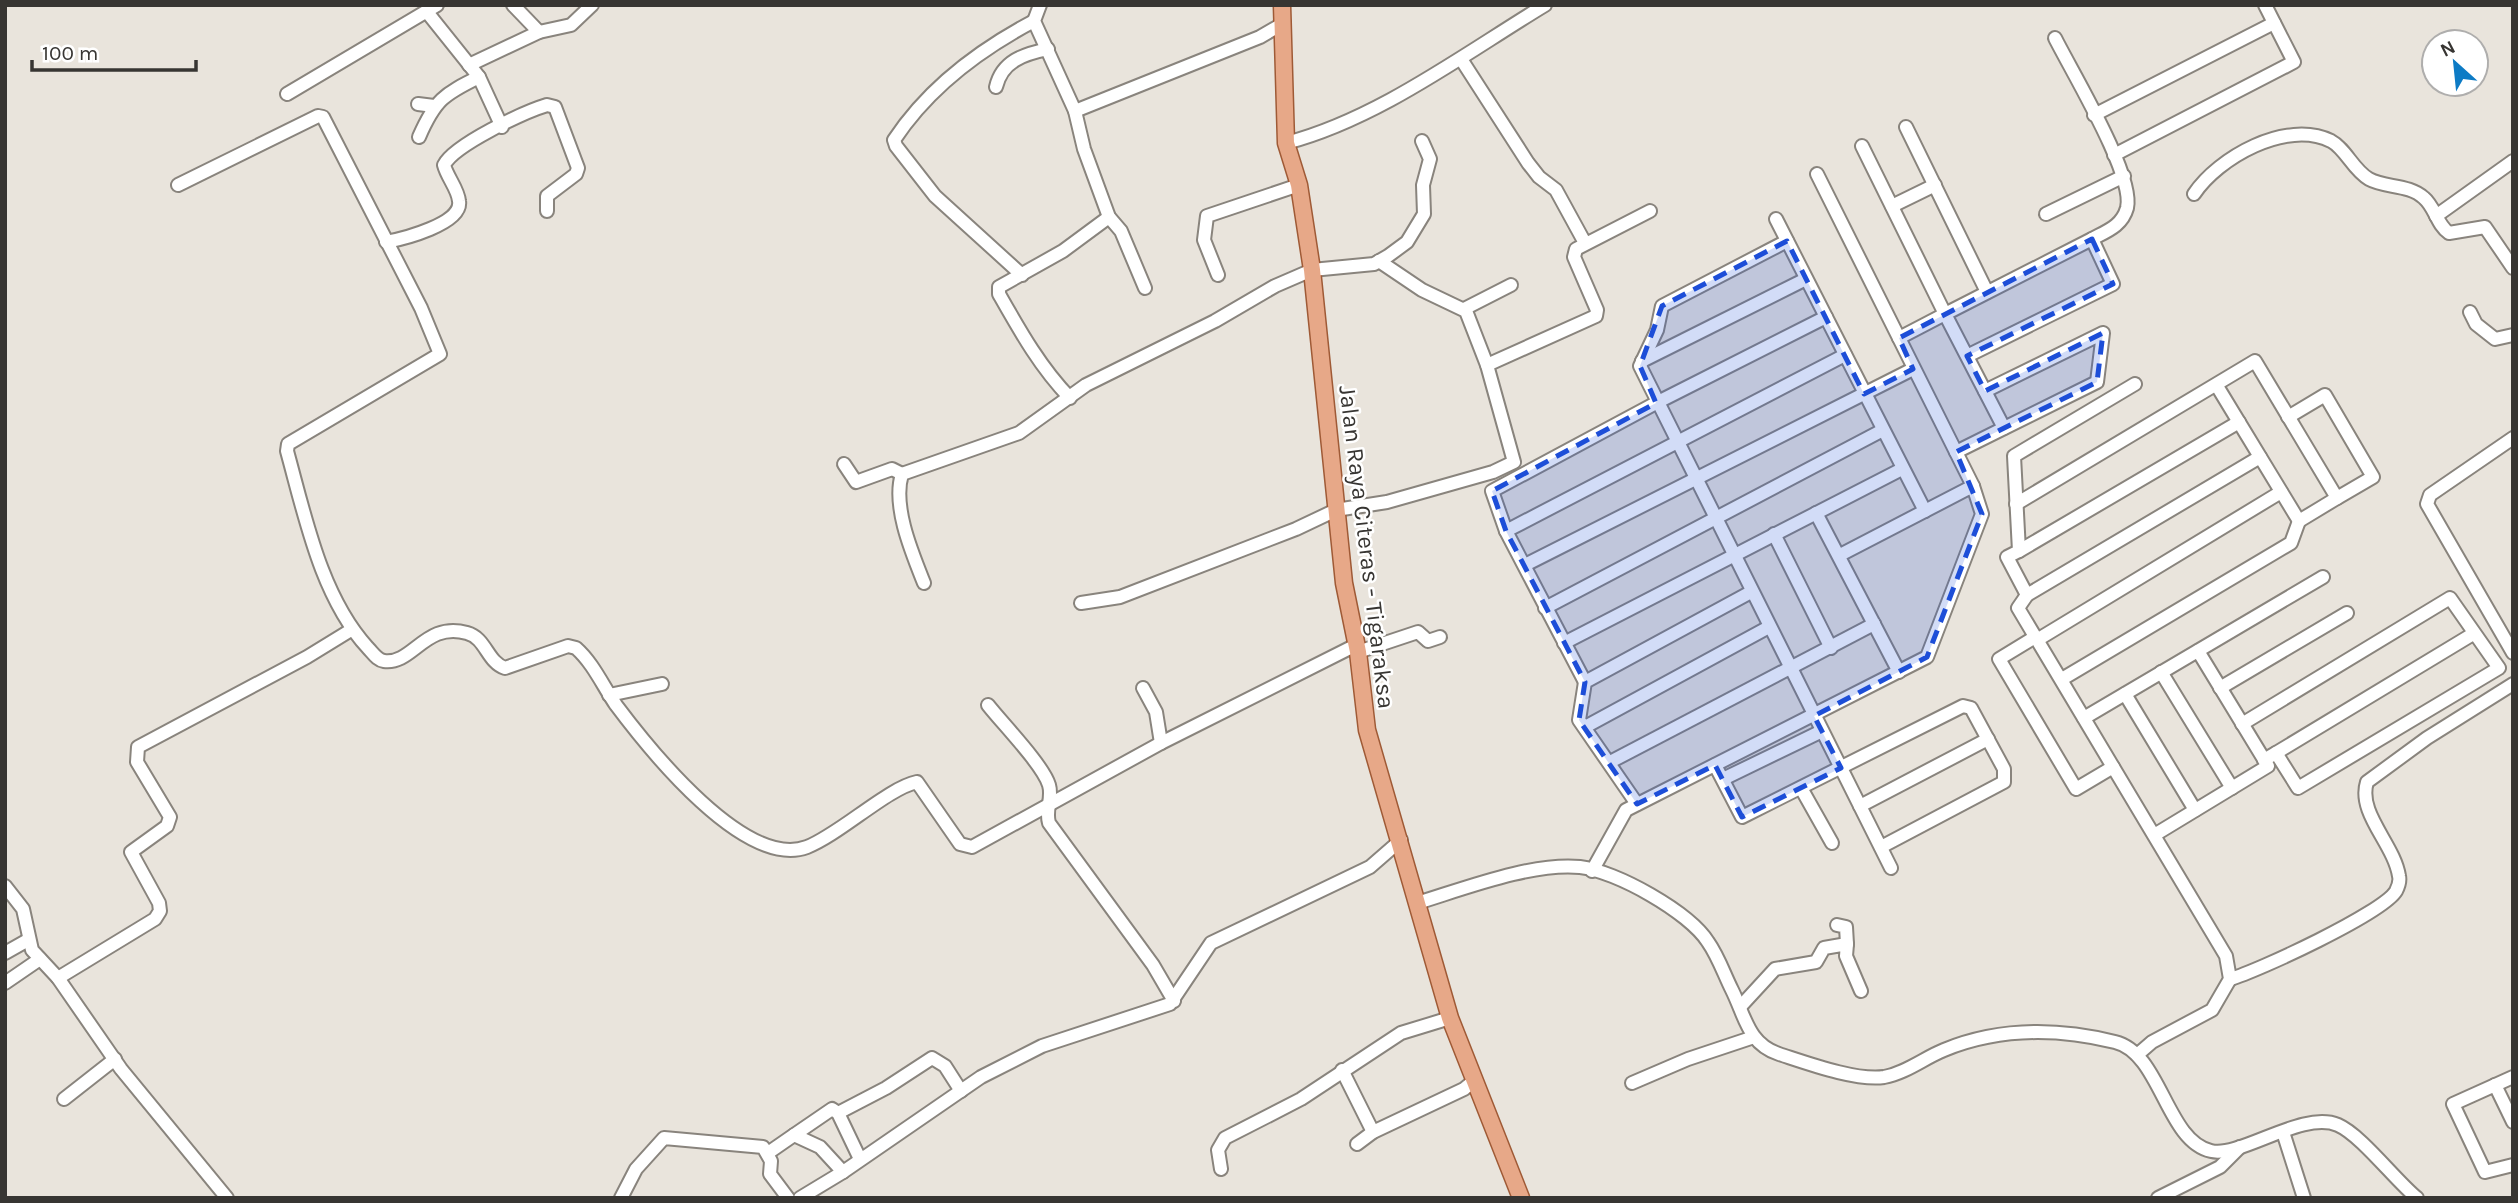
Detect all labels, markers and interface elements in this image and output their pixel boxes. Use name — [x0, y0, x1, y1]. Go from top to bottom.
scale bar — [32, 28, 196, 72]
north arrow — [2420, 28, 2490, 98]
text: N — [2437, 36, 2459, 62]
text: 100 m — [42, 41, 99, 65]
street label: Jalan Raya Citeras - Tigaraksa — [1333, 384, 1401, 710]

